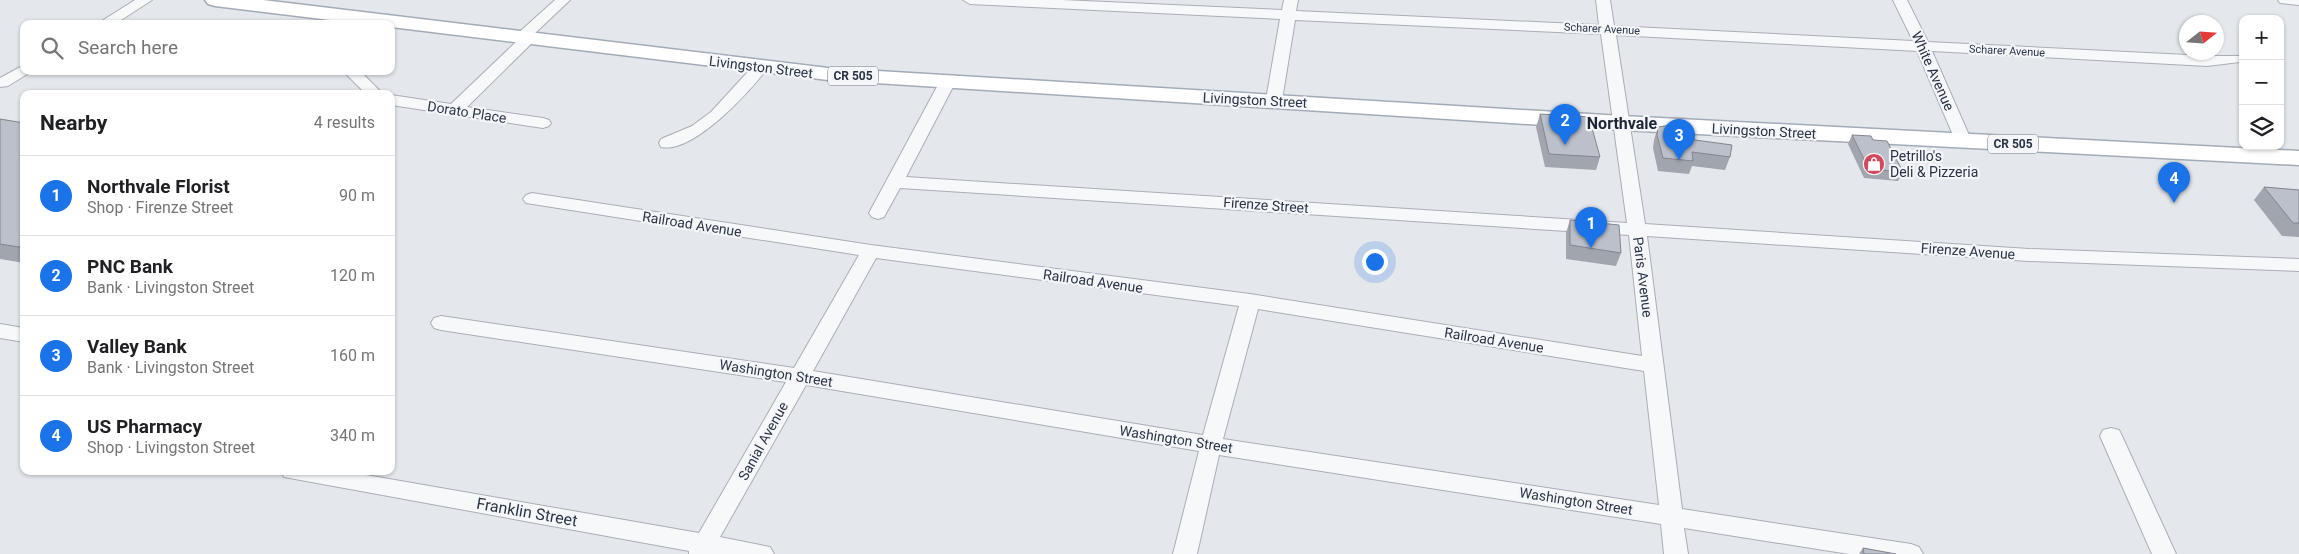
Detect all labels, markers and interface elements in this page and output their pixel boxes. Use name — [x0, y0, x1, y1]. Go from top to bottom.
north arrow — [2179, 15, 2224, 60]
map controls — [2239, 15, 2284, 150]
button: + — [2239, 15, 2284, 60]
search box — [20, 20, 395, 75]
street label: Scharer Avenue — [1564, 21, 1641, 37]
street label: White Avenue — [1908, 29, 1958, 113]
icon: search — [38, 34, 66, 62]
text: Search here — [78, 36, 178, 59]
street label: Scharer Avenue — [1969, 43, 2046, 59]
street label: Livingston Street — [708, 53, 814, 81]
button: − — [2239, 60, 2284, 105]
road number: CR 505 — [828, 66, 878, 85]
street label: Livingston Street — [1202, 89, 1308, 111]
street label: Dorato Place — [426, 98, 508, 126]
pin: 2 — [1549, 104, 1581, 145]
button: layers — [2239, 105, 2284, 150]
text: Nearby — [40, 111, 107, 135]
text: 4 results — [314, 113, 375, 132]
district label: Northvale — [1587, 114, 1658, 133]
pin: 3 — [1663, 119, 1695, 160]
street label: Livingston Street — [1711, 120, 1817, 142]
road number: CR 505 — [1988, 134, 2038, 154]
place label: Petrillo's Deli & Pizzeria — [1890, 148, 1978, 180]
shop icon: Petrillo's Deli & Pizzeria — [1862, 152, 1886, 176]
pin: 4 — [2158, 162, 2190, 203]
text: Northvale Florist — [87, 175, 230, 198]
text: 1 — [51, 186, 61, 205]
text: 90 m — [339, 186, 375, 205]
street label: Firenze Street — [1223, 194, 1310, 216]
text: Shop · Firenze Street — [87, 198, 233, 217]
pin: 1 — [1575, 207, 1607, 248]
street label: Railroad Avenue — [641, 208, 743, 240]
street label: Paris Avenue — [1630, 236, 1656, 318]
street label: Firenze Avenue — [1920, 240, 2016, 262]
your location — [1362, 249, 1388, 275]
text: PNC Bank — [87, 255, 173, 278]
text: 2 — [51, 266, 61, 285]
text: 120 m — [330, 266, 375, 285]
street label: Railroad Avenue — [1042, 266, 1144, 296]
text: Bank · Livingston Street — [87, 278, 254, 297]
street label: Railroad Avenue — [1443, 324, 1545, 356]
text: Valley Bank — [87, 335, 187, 358]
text: 3 — [51, 346, 61, 365]
text: 160 m — [330, 346, 375, 365]
street label: Washington Street — [718, 356, 834, 390]
text: Bank · Livingston Street — [87, 358, 254, 377]
street label: Sanial Avenue — [735, 399, 791, 483]
text: US Pharmacy — [87, 415, 202, 438]
street label: Washington Street — [1118, 422, 1234, 456]
text: 4 — [51, 426, 61, 445]
text: 340 m — [330, 426, 375, 445]
text: Shop · Livingston Street — [87, 438, 255, 457]
street label: Washington Street — [1518, 484, 1634, 518]
street label: Franklin Street — [475, 494, 579, 530]

